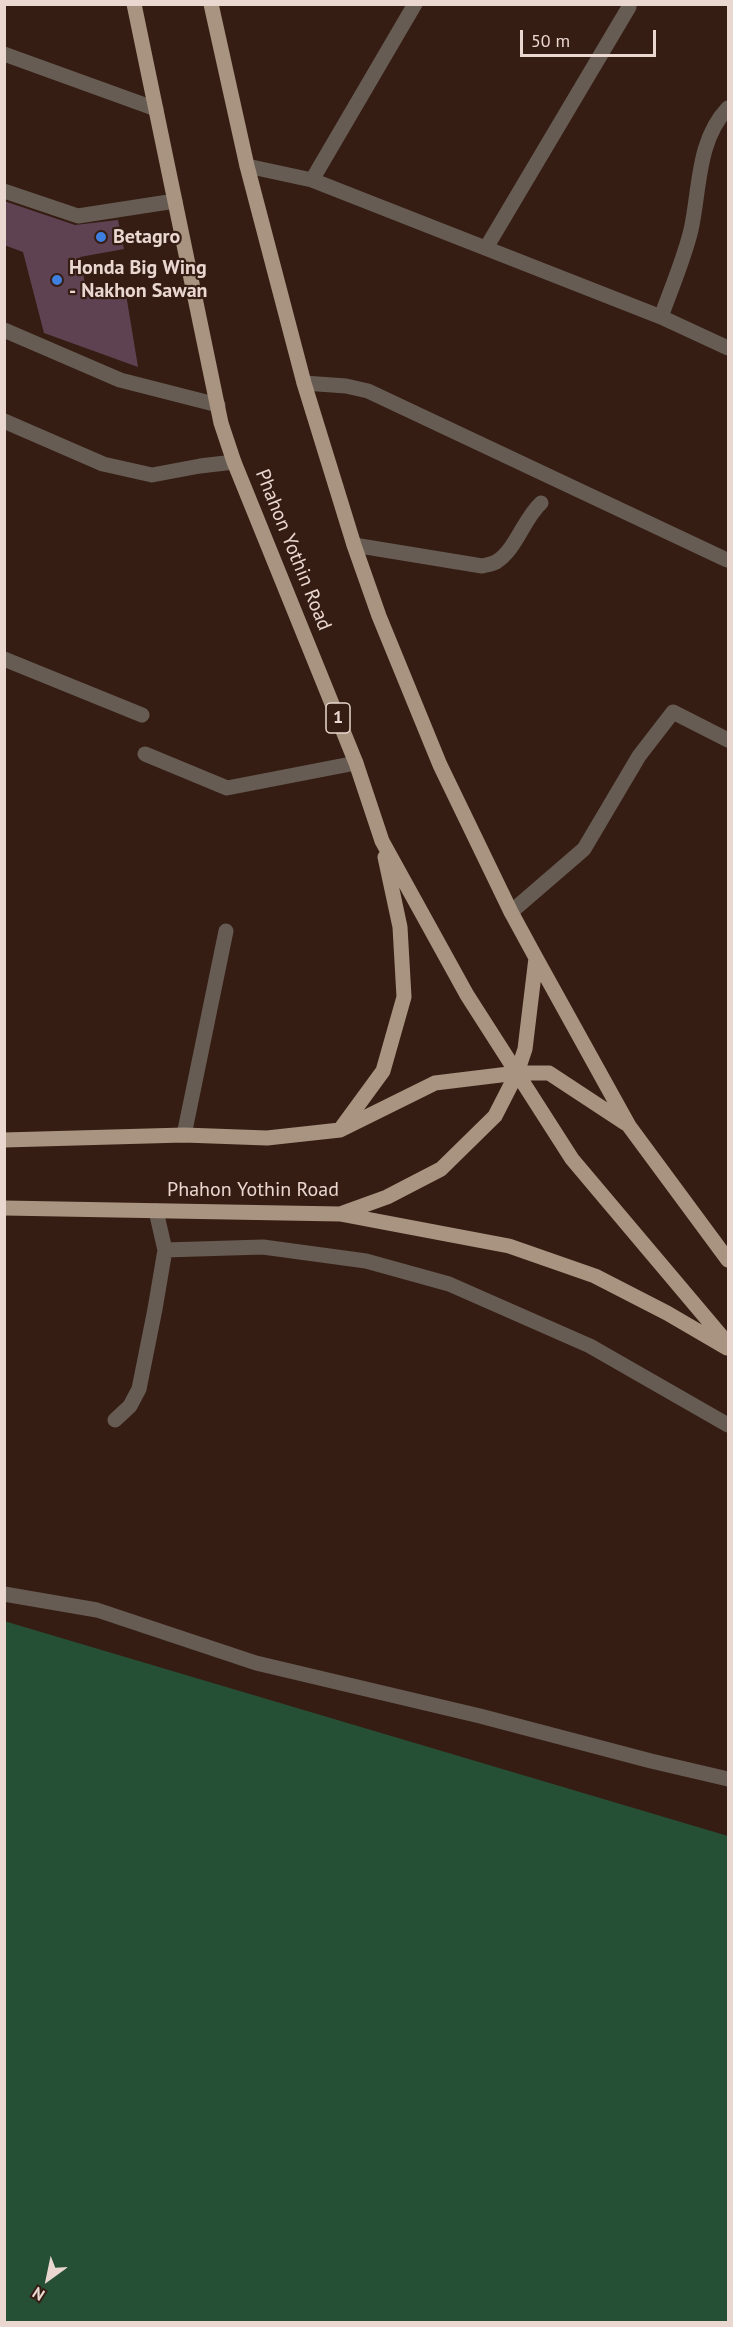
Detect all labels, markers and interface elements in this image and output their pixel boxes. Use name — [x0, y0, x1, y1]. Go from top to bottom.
scale bar — [523, 18, 660, 56]
text: 50 m — [531, 29, 570, 52]
place label: Betagro — [113, 225, 180, 249]
marker: Betagro — [94, 230, 108, 244]
place label: Honda Big Wing - Nakhon Sawan — [69, 256, 207, 303]
marker: Honda Big Wing - Nakhon Sawan — [50, 273, 64, 287]
street label: Phahon Yothin Road — [250, 466, 336, 634]
road number: 1 — [326, 703, 350, 733]
street label: Phahon Yothin Road — [167, 1178, 339, 1202]
north arrow — [18, 2249, 78, 2309]
text: N — [28, 2283, 48, 2305]

